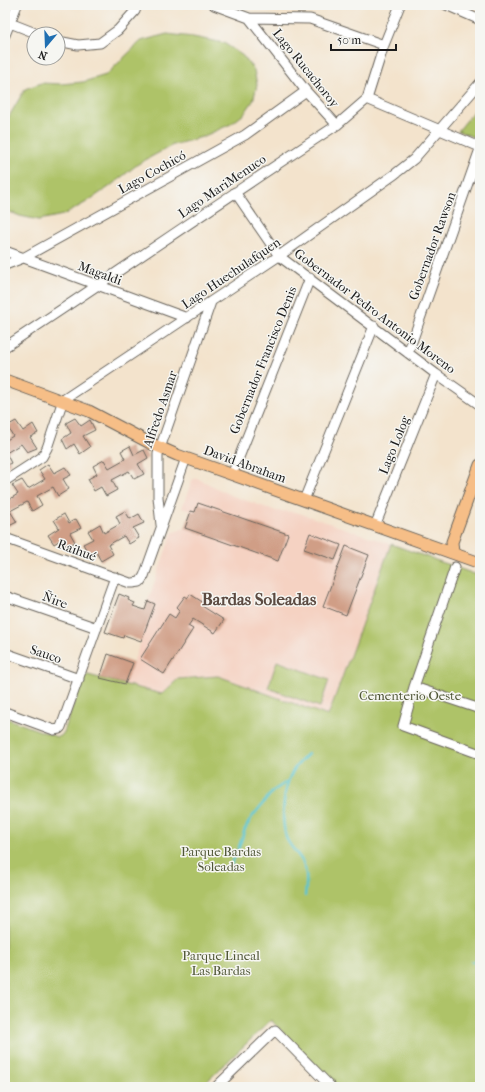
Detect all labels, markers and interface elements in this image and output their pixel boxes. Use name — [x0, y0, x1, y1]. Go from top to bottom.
north arrow — [26, 26, 66, 66]
street label: Lago Rucachoroy — [270, 26, 343, 111]
scale bar — [331, 26, 396, 52]
text: 50 m — [337, 33, 361, 47]
text: N — [36, 47, 49, 62]
street label: Lago Cochicó — [116, 147, 189, 197]
street label: Lago MariMenuco — [175, 151, 269, 221]
street label: Gobernador Rawson — [405, 189, 459, 302]
street label: Lago Huechulafquen — [179, 234, 284, 312]
street label: Gobernador Pedro Antonio Moreno — [292, 246, 459, 377]
street label: Magaldi — [76, 258, 124, 288]
street label: Gobernador Francisco Denis — [226, 284, 300, 436]
street label: Alfredo Asmar — [140, 368, 180, 450]
street label: Lago Lolog — [376, 413, 413, 476]
street label: David Abraham — [202, 442, 288, 486]
street label: Raihué — [55, 536, 99, 564]
street label: Ñire — [40, 589, 70, 612]
district label: Bardas Soleadas — [202, 589, 317, 609]
street label: Sauco — [28, 642, 64, 666]
park label: Cementerio Oeste — [359, 688, 462, 703]
park label: Parque Bardas Soleadas — [181, 844, 261, 874]
park label: Parque Lineal Las Bardas — [182, 948, 260, 978]

